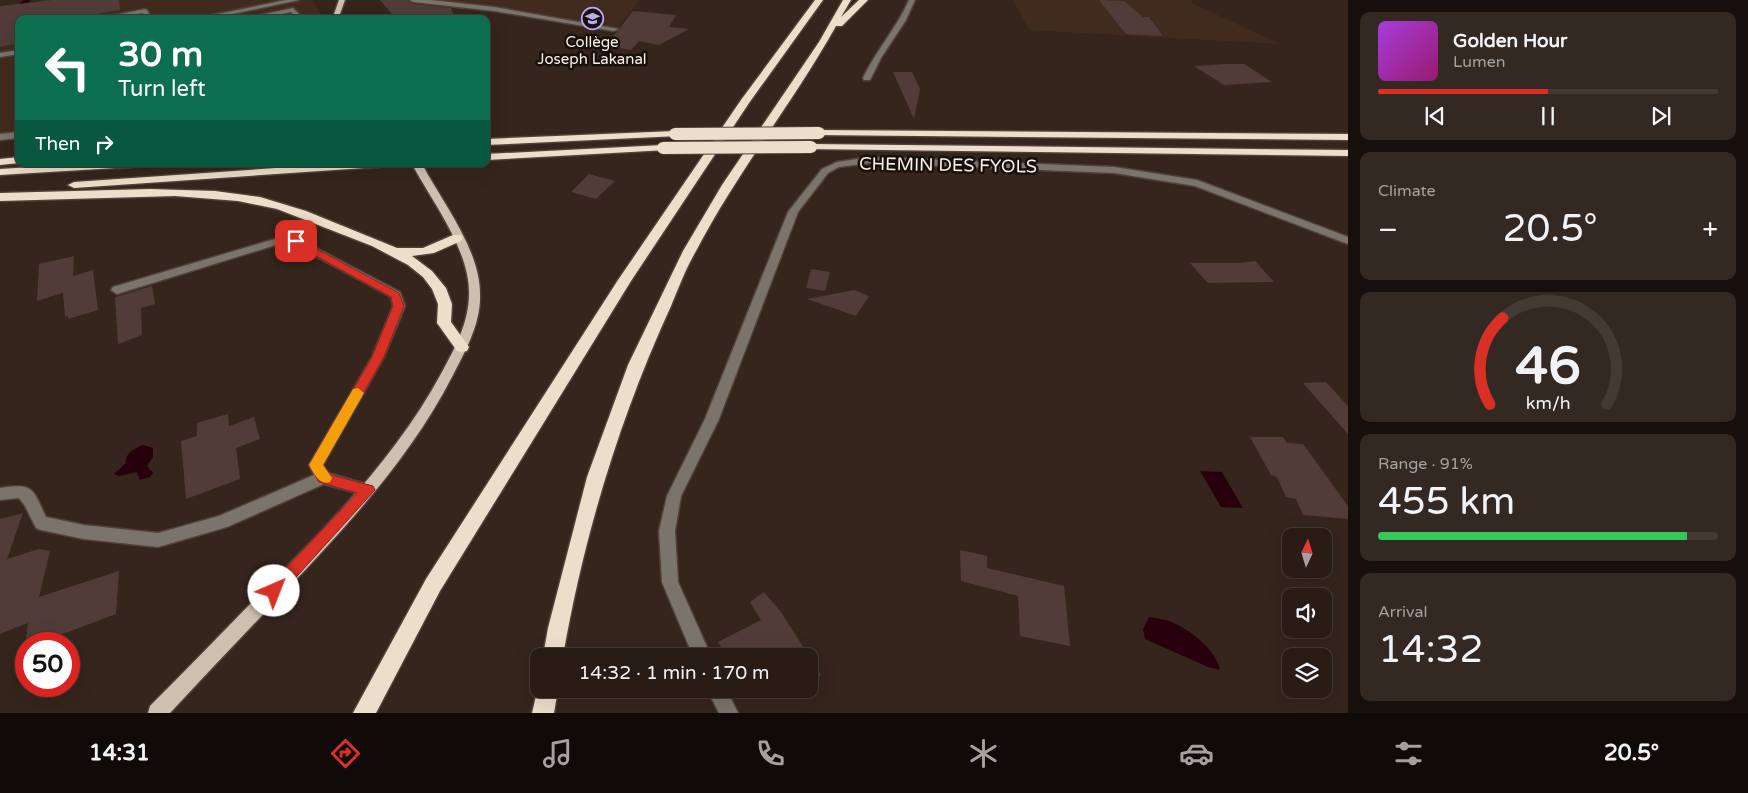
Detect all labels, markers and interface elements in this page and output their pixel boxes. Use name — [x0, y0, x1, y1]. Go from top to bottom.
school or university icon: Collège Joseph Lakanal — [580, 7, 604, 31]
text: Golden Hour — [1453, 30, 1567, 52]
place label: Collège Joseph Lakanal — [537, 33, 647, 68]
text: 30 m — [118, 34, 203, 76]
icon: left — [35, 35, 100, 100]
text: Lumen — [1453, 52, 1505, 72]
text: Turn left — [118, 76, 206, 102]
icon: previous — [1421, 102, 1449, 130]
icon: pause — [1534, 102, 1562, 130]
icon: next — [1647, 102, 1675, 130]
icon: right — [90, 130, 118, 158]
text: Then — [35, 133, 80, 155]
street label: CHEMIN DES FYOLS — [859, 152, 1037, 178]
text: Climate — [1378, 181, 1436, 201]
text: 20.5° — [1503, 206, 1598, 252]
text: − — [1378, 213, 1398, 247]
text: + — [1702, 213, 1718, 247]
pin — [275, 220, 317, 262]
icon: arrive — [282, 227, 310, 255]
text: 46 — [1515, 335, 1581, 398]
text: km/h — [1526, 393, 1570, 414]
text: Range · 91% — [1378, 454, 1473, 474]
text: 455 km — [1378, 479, 1515, 525]
north arrow — [1282, 528, 1332, 578]
map controls — [1282, 528, 1332, 698]
position arrow — [247, 564, 299, 616]
button: sound — [1282, 588, 1332, 638]
text: Arrival — [1378, 602, 1427, 622]
text: 14:32 — [1378, 627, 1483, 673]
speed limit sign: 50 — [15, 632, 80, 697]
button: layers — [1282, 648, 1332, 698]
text: 14:32 · 1 min · 170 m — [578, 662, 770, 684]
icon: directions — [328, 736, 363, 771]
icon: music — [540, 736, 575, 771]
icon: phone — [753, 736, 788, 771]
icon: climate — [966, 736, 1001, 771]
icon: car — [1179, 736, 1214, 771]
icon: filters — [1391, 736, 1426, 771]
text: 14:31 — [89, 740, 150, 766]
text: 20.5° — [1604, 740, 1659, 766]

